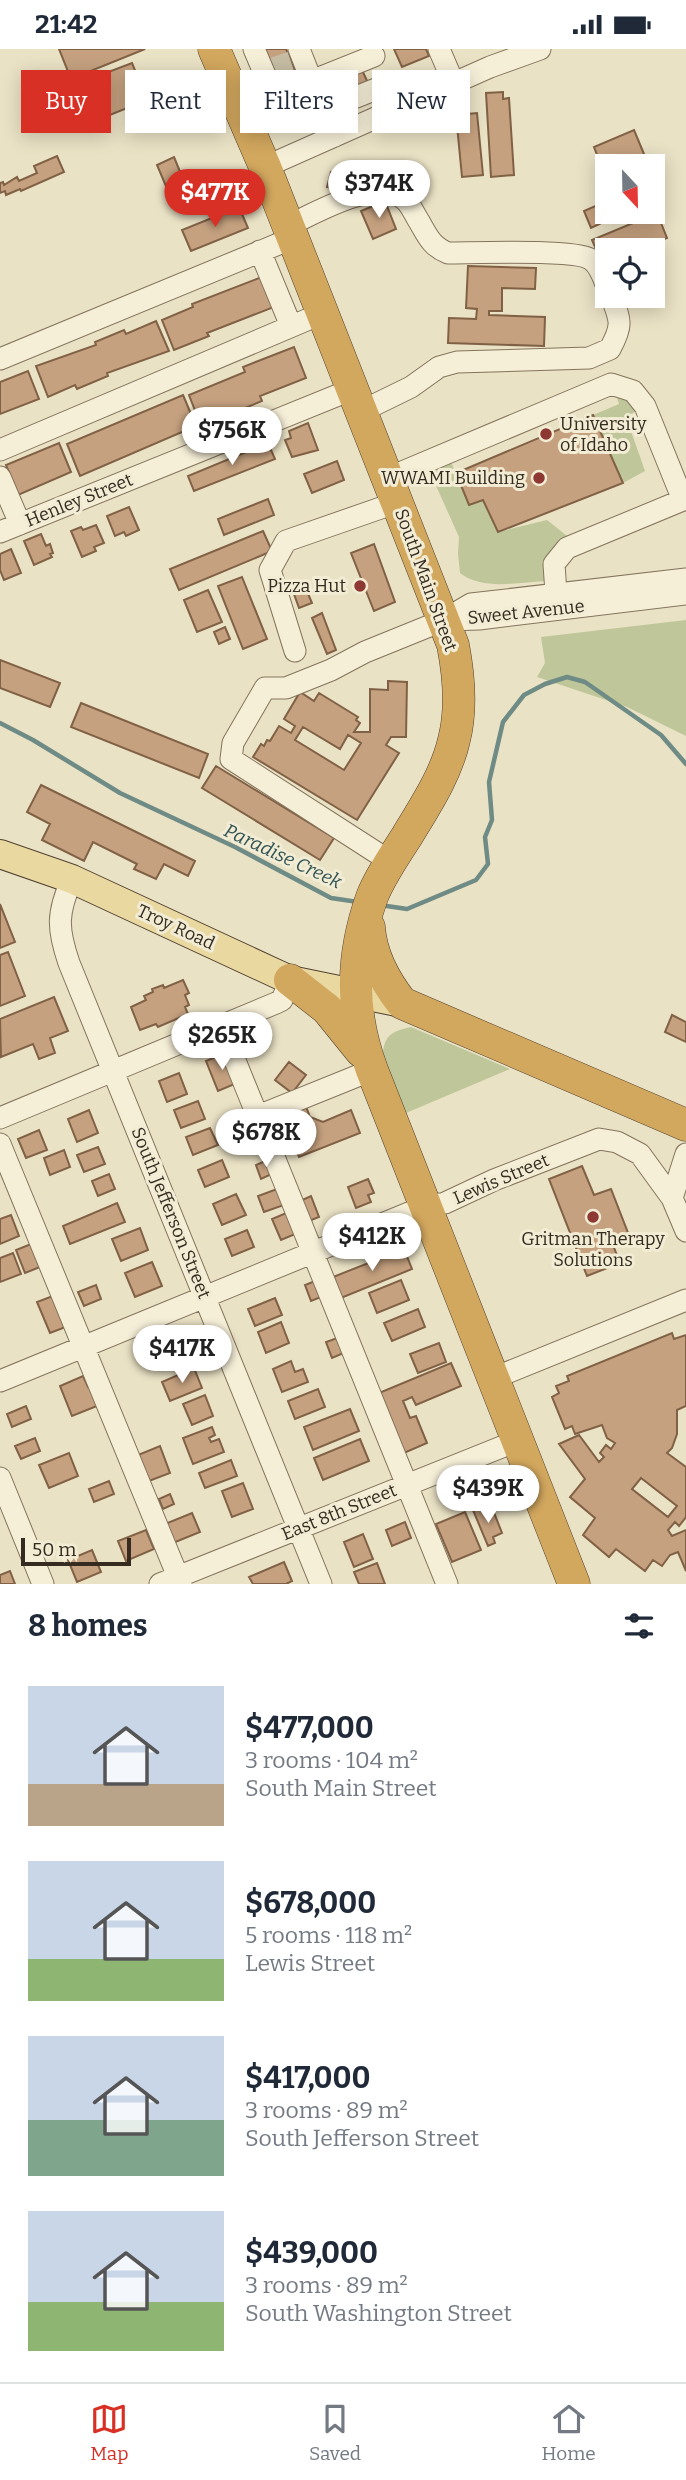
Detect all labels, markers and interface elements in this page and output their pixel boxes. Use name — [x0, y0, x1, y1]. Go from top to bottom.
text: 21:42 — [35, 9, 97, 40]
chip: Buy — [21, 70, 111, 133]
chip: Rent — [125, 70, 226, 133]
chip: Filters — [240, 70, 358, 133]
chip: New — [372, 70, 470, 133]
north arrow — [595, 154, 665, 224]
map controls — [595, 154, 665, 308]
pin: $374K — [330, 160, 428, 220]
pin: $477K — [166, 169, 264, 229]
text: $374K — [344, 169, 414, 197]
text: $477K — [180, 178, 250, 206]
button: locate — [595, 238, 665, 308]
pin: $756K — [183, 407, 281, 467]
place label: University of Idaho — [560, 413, 647, 456]
text: $756K — [198, 416, 266, 444]
marker: University of Idaho — [538, 426, 554, 442]
place label: WWAMI Building — [381, 467, 525, 489]
street label: Henley Street — [22, 468, 136, 532]
marker: WWAMI Building — [531, 470, 547, 486]
street label: South Main Street — [390, 506, 462, 655]
place label: Pizza Hut — [267, 575, 346, 597]
marker: Pizza Hut — [352, 578, 368, 594]
street label: Sweet Avenue — [467, 595, 585, 629]
water label: Paradise Creek — [220, 819, 346, 894]
street label: Troy Road — [134, 899, 219, 955]
pin: $265K — [173, 1013, 271, 1072]
text: $265K — [187, 1021, 257, 1049]
pin: $678K — [217, 1109, 315, 1169]
text: $678K — [231, 1118, 301, 1146]
street label: South Jefferson Street — [126, 1124, 216, 1302]
street label: Lewis Street — [450, 1149, 553, 1209]
marker: Gritman Therapy Solutions — [585, 1209, 601, 1225]
pin: $412K — [323, 1213, 421, 1273]
text: $412K — [338, 1222, 406, 1250]
place label: Gritman Therapy Solutions — [521, 1228, 665, 1271]
pin: $417K — [133, 1325, 231, 1385]
text: $417K — [149, 1334, 215, 1362]
pin: $439K — [439, 1465, 537, 1525]
text: $439K — [452, 1474, 524, 1502]
street label: East 8th Street — [278, 1479, 400, 1545]
scale bar — [21, 1535, 131, 1567]
text: 50 m — [32, 1538, 76, 1561]
icon: filters — [620, 1607, 658, 1645]
text: 8 homes — [28, 1608, 148, 1644]
text: $477,000 — [245, 1710, 374, 1746]
icon: home — [84, 1714, 168, 1798]
text: 3 rooms · 104 m² — [245, 1746, 418, 1774]
text: South Main Street — [245, 1774, 437, 1802]
text: $678,000 — [245, 1885, 376, 1921]
icon: home — [84, 1889, 168, 1973]
text: 5 rooms · 118 m² — [245, 1921, 412, 1949]
text: Lewis Street — [245, 1949, 375, 1977]
text: $417,000 — [245, 2060, 371, 2096]
icon: home — [84, 2064, 168, 2148]
text: 3 rooms · 89 m² — [245, 2096, 408, 2124]
text: South Jefferson Street — [245, 2124, 479, 2152]
text: $439,000 — [245, 2235, 378, 2271]
icon: home — [84, 2239, 168, 2323]
text: 3 rooms · 89 m² — [245, 2271, 408, 2299]
text: South Washington Street — [245, 2299, 512, 2327]
tab: Map — [90, 2400, 129, 2465]
tab: Saved — [309, 2400, 361, 2465]
tab: Home — [542, 2400, 596, 2465]

